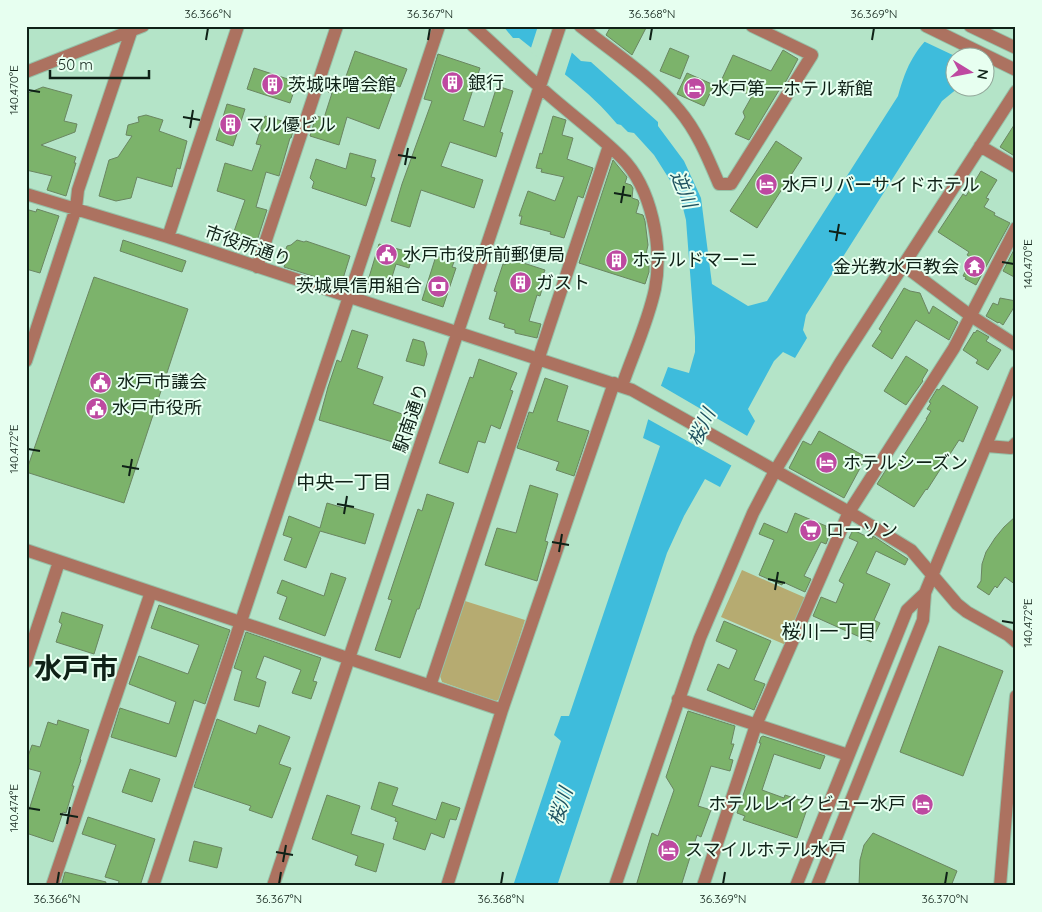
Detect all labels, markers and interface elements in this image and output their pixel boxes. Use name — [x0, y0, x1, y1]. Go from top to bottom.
text: 36.366°N — [185, 6, 231, 21]
text: 36.367°N — [407, 6, 453, 21]
text: 36.368°N — [629, 6, 675, 21]
text: 36.369°N — [850, 6, 898, 21]
scale bar — [50, 48, 149, 80]
north arrow — [944, 48, 994, 98]
text: 50 m — [58, 55, 93, 74]
text: 140.470°E — [6, 65, 21, 115]
text: N — [973, 68, 993, 81]
building icon: 銀行 — [440, 71, 464, 95]
place label: 銀行 — [468, 71, 504, 94]
building icon: 茨城味噌会館 — [260, 73, 284, 97]
place label: 茨城味噌会館 — [288, 73, 396, 96]
hotel icon: 水戸第一ホテル新館 — [683, 77, 707, 101]
place label: 水戸第一ホテル新館 — [711, 77, 873, 100]
building icon: マル優ビル — [218, 113, 242, 137]
place label: マル優ビル — [246, 113, 336, 136]
water label: 逆川 — [666, 167, 703, 213]
hotel icon: 水戸リバーサイドホテル — [754, 173, 778, 197]
place label: 水戸リバーサイドホテル — [782, 173, 980, 196]
street label: 市役所通り — [202, 220, 294, 271]
text: 140.470°E — [1020, 239, 1035, 289]
public building icon: 水戸市役所前郵便局 — [375, 243, 399, 267]
place label: 水戸市役所前郵便局 — [403, 243, 565, 266]
building icon: ホテルドマーニ — [604, 248, 628, 272]
place label: ホテルドマーニ — [632, 248, 758, 271]
place label: 金光教水戸教会 — [833, 255, 959, 278]
temple icon: 金光教水戸教会 — [963, 255, 987, 279]
building icon: ガスト — [508, 271, 532, 295]
place label: ガスト — [536, 271, 590, 294]
place label: 茨城県信用組合 — [296, 274, 422, 297]
bank icon: 茨城県信用組合 — [426, 274, 450, 298]
public building icon: 水戸市議会 — [89, 370, 113, 394]
place label: 水戸市議会 — [117, 370, 207, 393]
street label: 駅南通り — [388, 380, 433, 456]
public building icon: 水戸市役所 — [84, 396, 108, 420]
place label: 水戸市役所 — [112, 396, 202, 419]
water label: 桜川 — [682, 403, 721, 449]
text: 140.472°E — [6, 424, 21, 474]
hotel icon: ホテルシーズン — [815, 451, 839, 475]
place label: ホテルシーズン — [843, 451, 968, 474]
district label: 中央一丁目 — [296, 470, 392, 494]
supermarket icon: ローソン — [798, 518, 822, 542]
place label: ローソン — [826, 518, 898, 541]
text: 140.472°E — [1020, 598, 1035, 648]
district label: 桜川一丁目 — [781, 619, 877, 643]
district label: 水戸市 — [34, 650, 118, 685]
water label: 桜川 — [543, 782, 578, 828]
text: 140.474°E — [6, 784, 21, 832]
place label: ホテルレイクビュー水戸 — [708, 792, 906, 815]
hotel icon: ホテルレイクビュー水戸 — [910, 792, 934, 816]
hotel icon: スマイルホテル水戸 — [657, 838, 681, 862]
place label: スマイルホテル水戸 — [685, 838, 846, 861]
text: 36.366°N — [34, 891, 80, 906]
text: 36.367°N — [256, 891, 302, 906]
text: 36.368°N — [478, 891, 524, 906]
text: 36.369°N — [699, 891, 747, 906]
text: 36.370°N — [921, 891, 969, 906]

